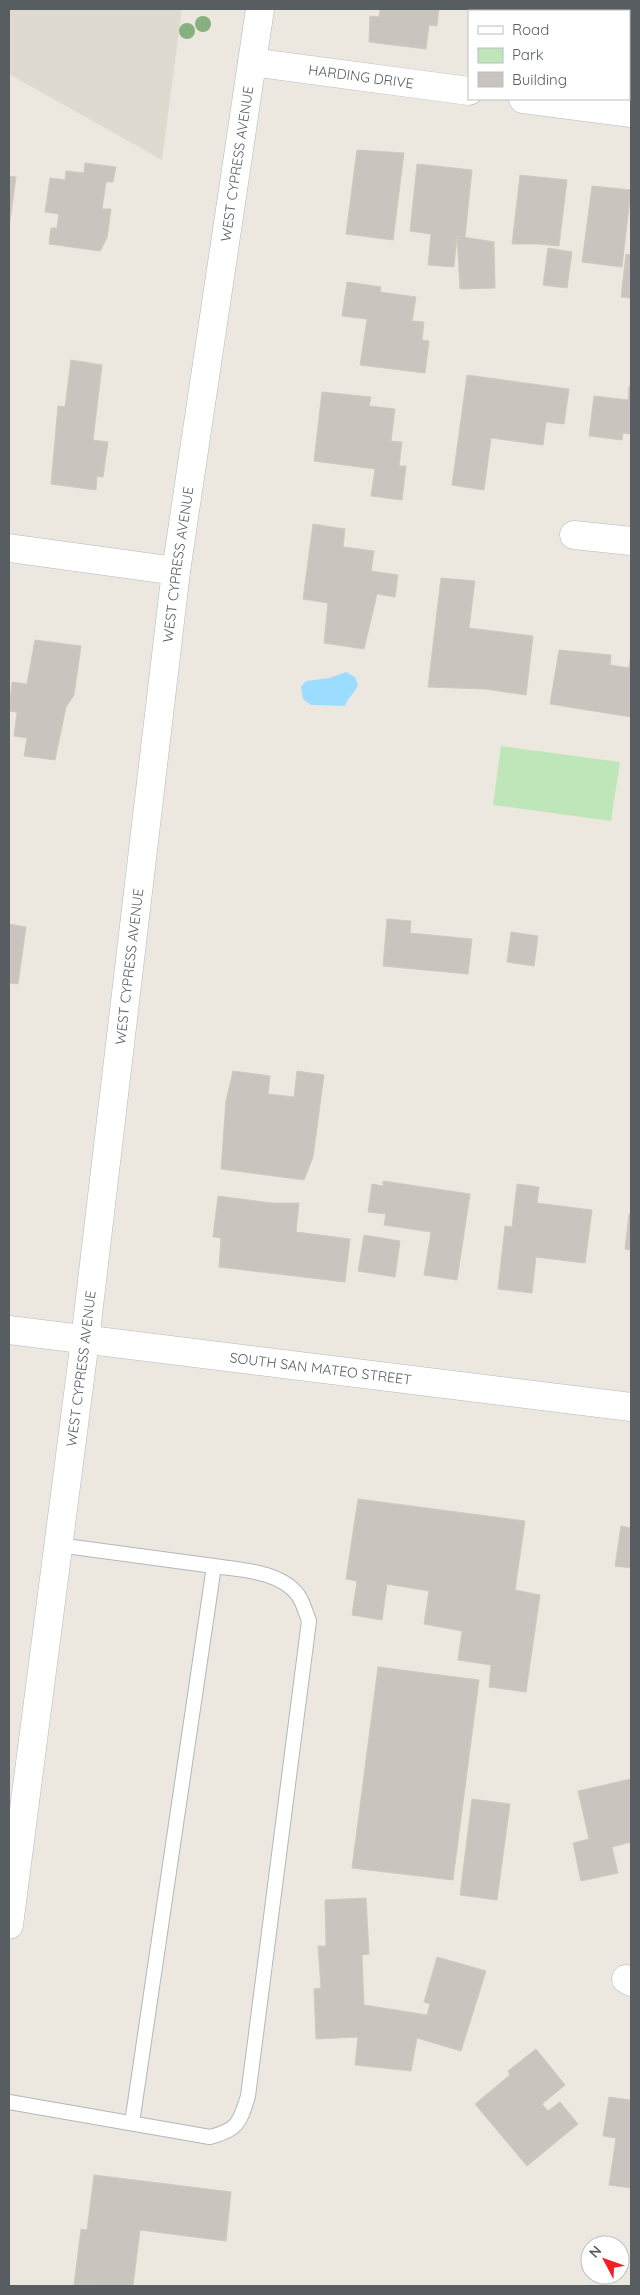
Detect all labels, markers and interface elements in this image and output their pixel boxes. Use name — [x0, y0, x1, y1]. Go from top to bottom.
legend — [468, 10, 630, 100]
text: Road — [512, 20, 549, 39]
text: Park — [512, 45, 544, 64]
street label: HARDING DRIVE — [307, 61, 415, 93]
text: Building — [512, 70, 567, 89]
street label: WEST CYPRESS AVENUE — [216, 85, 257, 243]
street label: WEST CYPRESS AVENUE — [159, 485, 198, 643]
street label: WEST CYPRESS AVENUE — [111, 887, 147, 1046]
street label: WEST CYPRESS AVENUE — [62, 1290, 100, 1448]
street label: SOUTH SAN MATEO STREET — [229, 1348, 413, 1389]
north arrow — [580, 2235, 630, 2285]
text: N — [585, 2242, 605, 2261]

